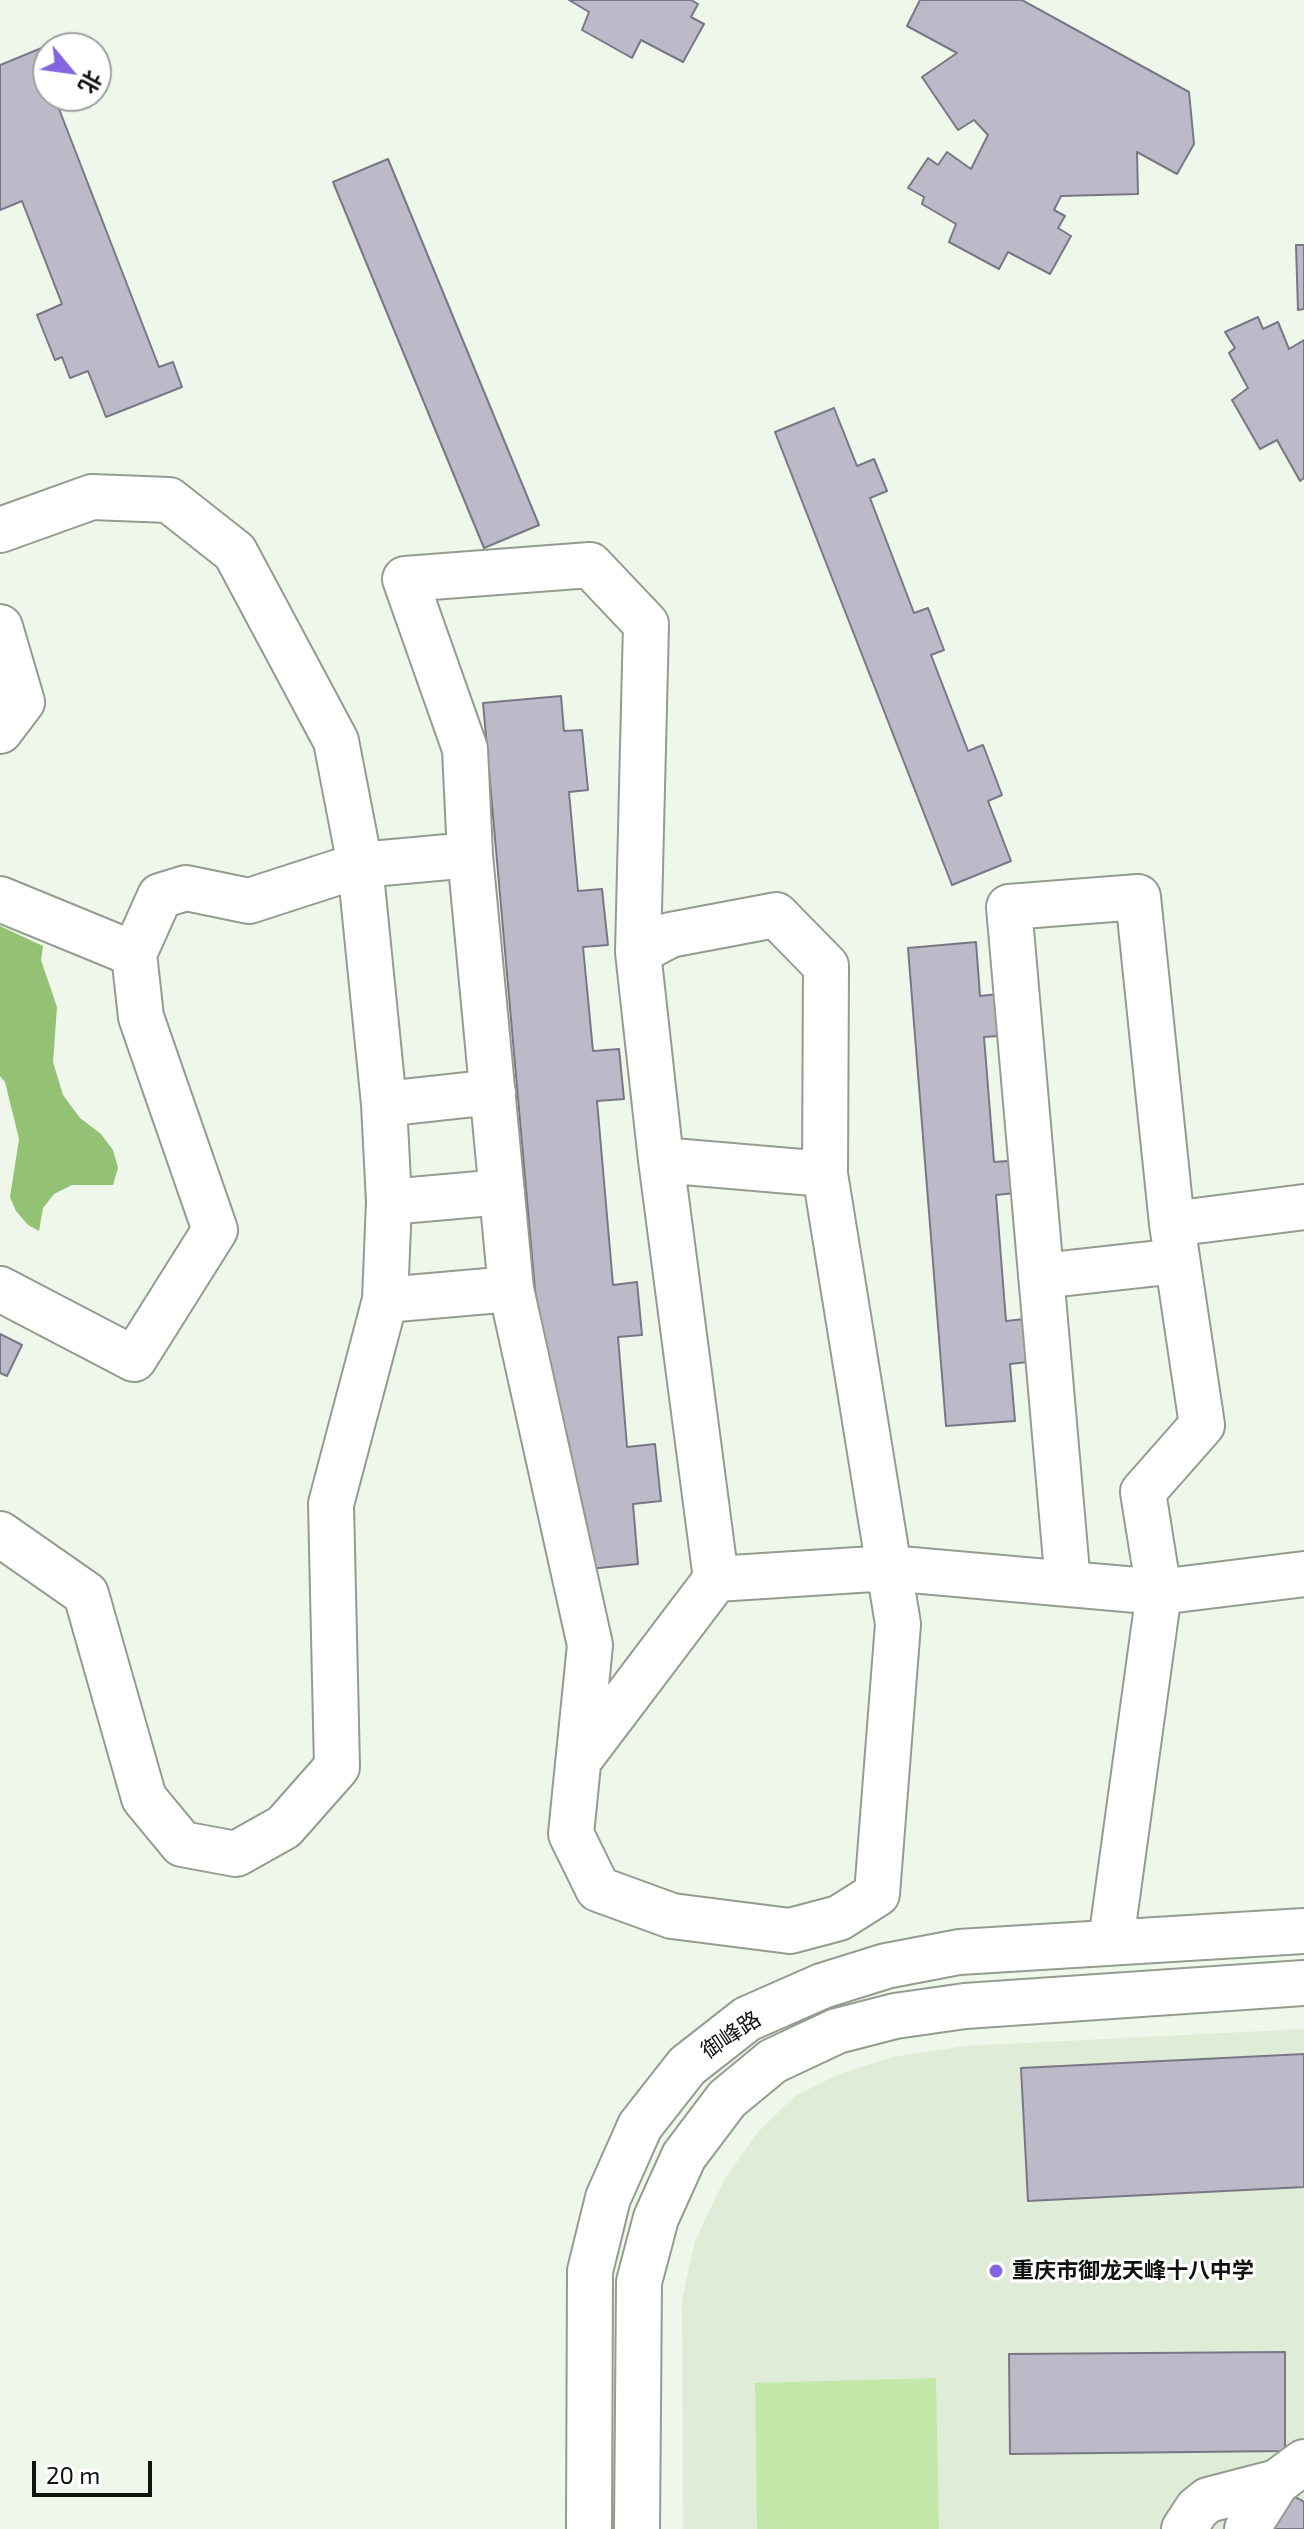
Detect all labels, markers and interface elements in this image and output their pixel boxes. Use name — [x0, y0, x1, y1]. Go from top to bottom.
north arrow — [32, 32, 112, 112]
text: 北 — [75, 67, 108, 99]
street label: 御峰路 — [696, 2006, 766, 2064]
place label: 重庆市御龙天峰十八中学 — [1012, 2258, 1254, 2284]
marker: 重庆市御龙天峰十八中学 — [987, 2262, 1005, 2280]
scale bar — [36, 2445, 156, 2495]
text: 20 m — [46, 2460, 100, 2489]

